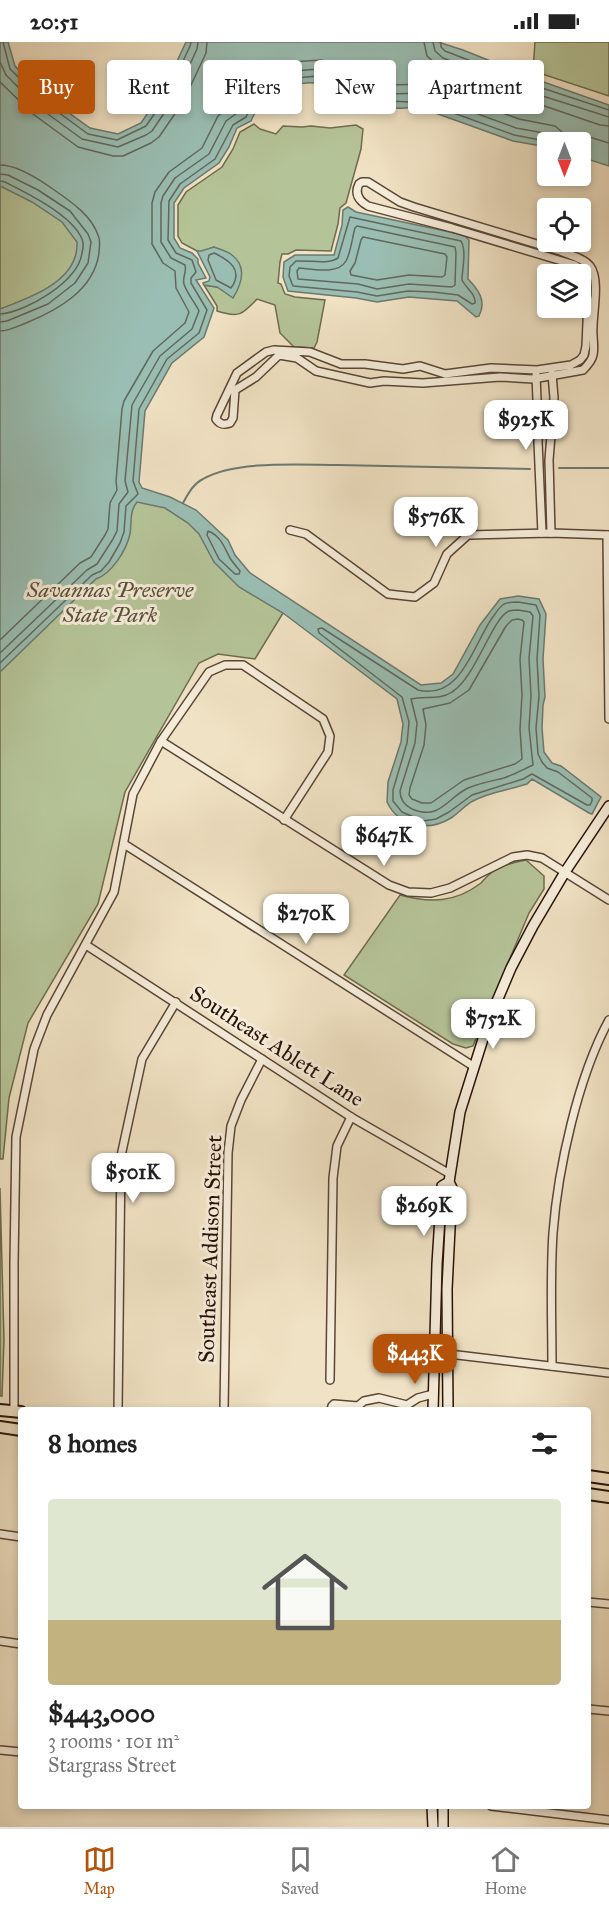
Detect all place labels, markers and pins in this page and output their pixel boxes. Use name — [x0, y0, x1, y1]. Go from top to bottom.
pin: $925K — [484, 400, 568, 451]
pin: $576K — [394, 497, 478, 548]
pin: $647K — [342, 816, 426, 867]
pin: $270K — [264, 894, 348, 945]
pin: $752K — [451, 999, 535, 1050]
pin: $501K — [91, 1153, 175, 1204]
pin: $269K — [382, 1186, 466, 1237]
pin: $443K — [373, 1334, 457, 1385]

